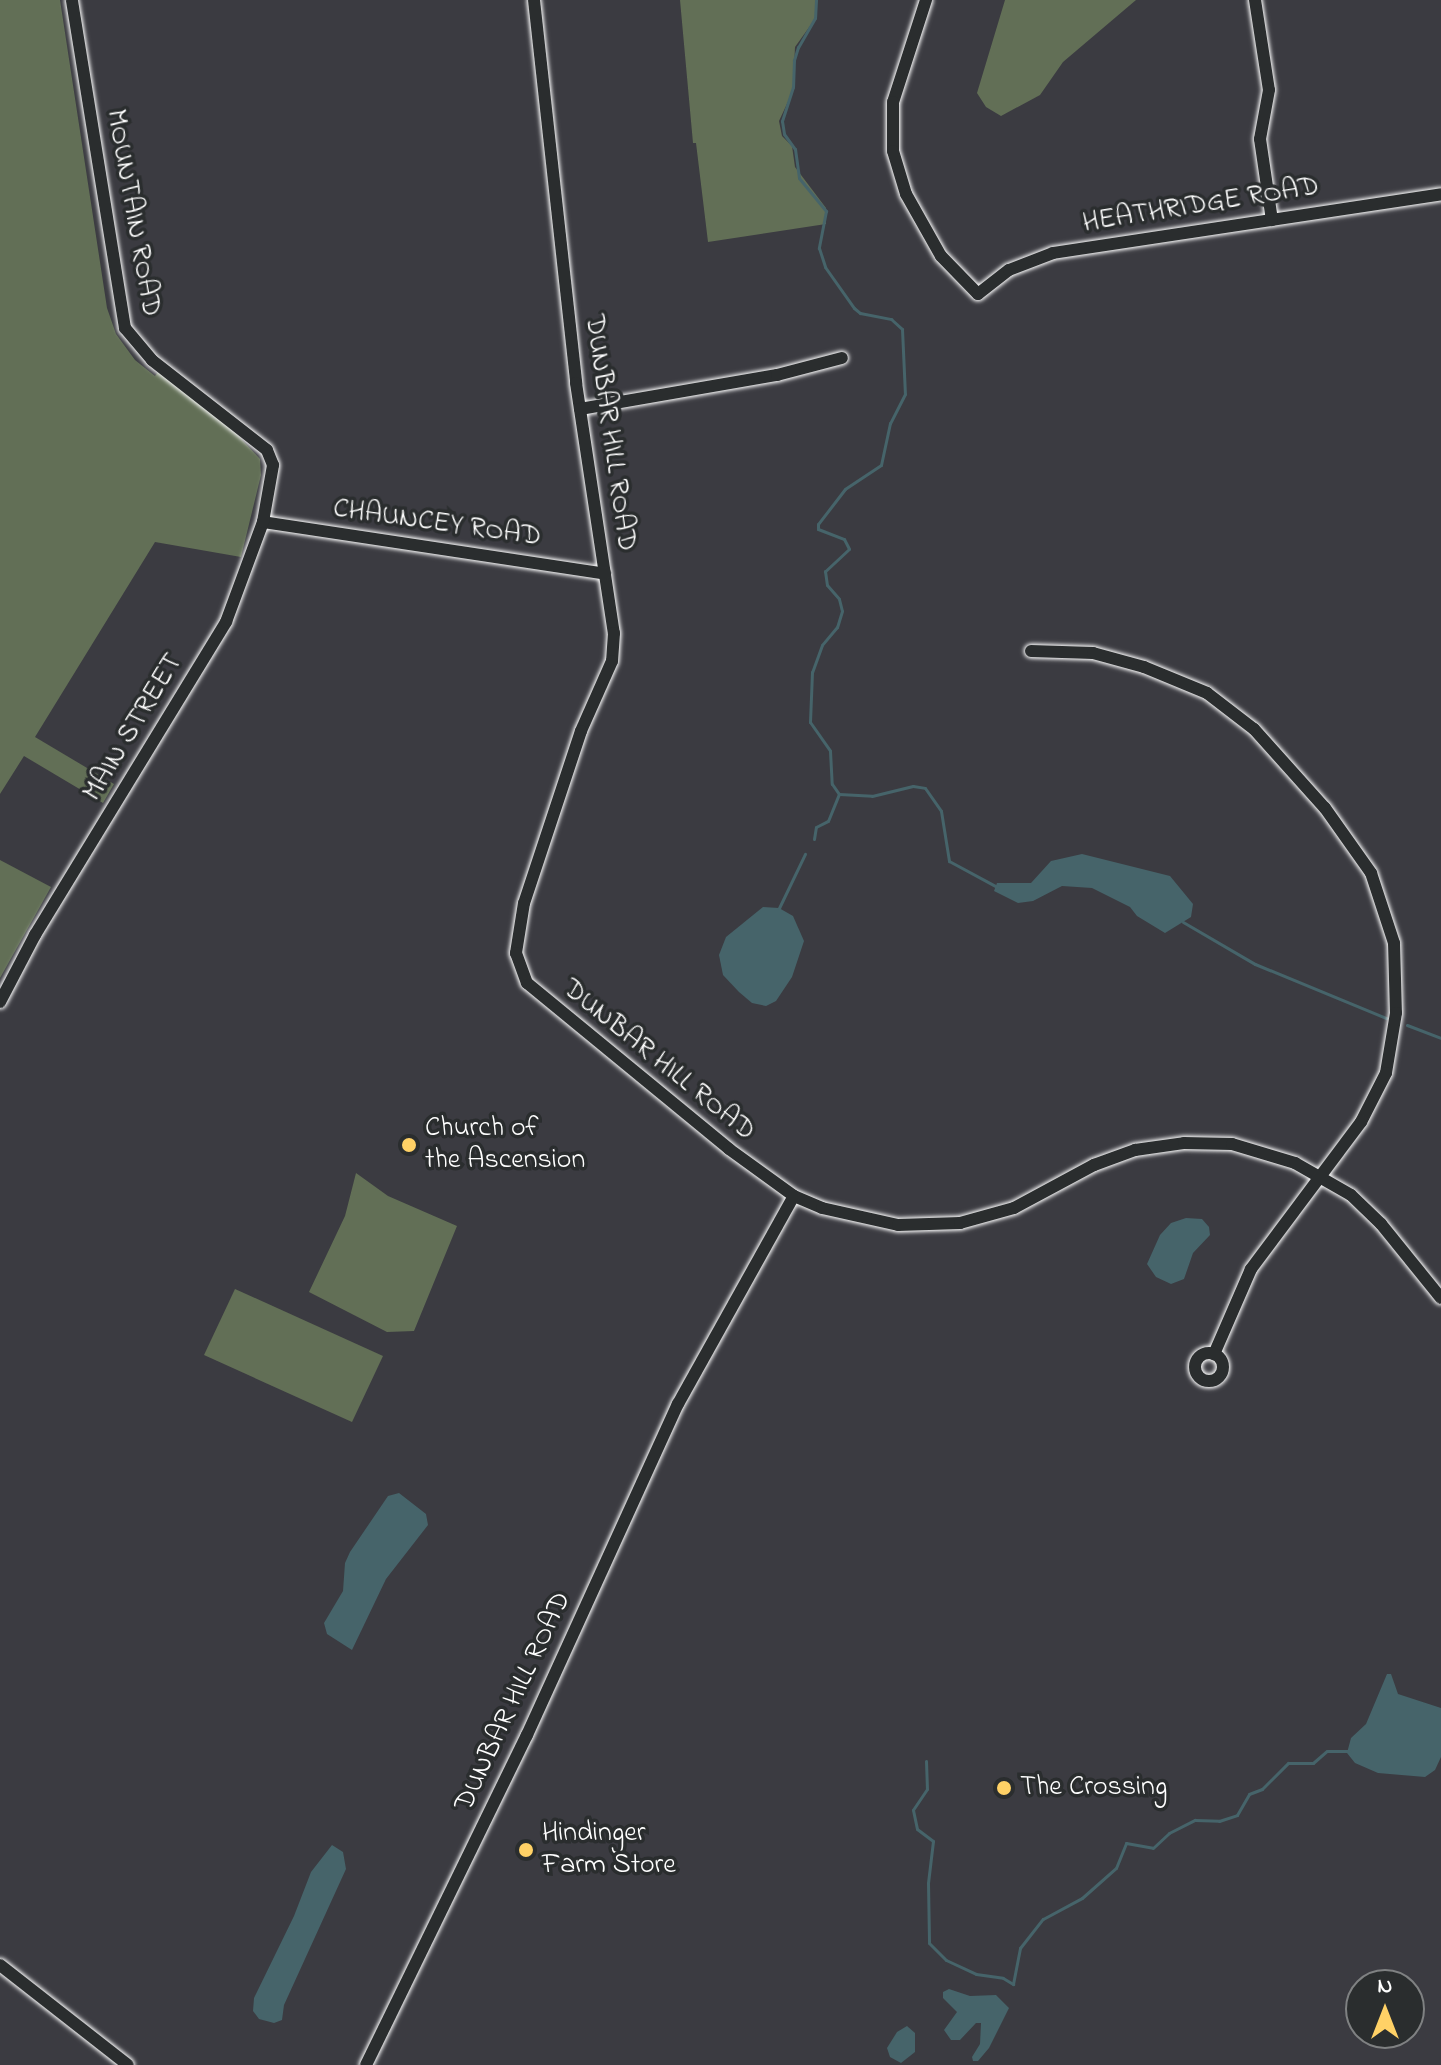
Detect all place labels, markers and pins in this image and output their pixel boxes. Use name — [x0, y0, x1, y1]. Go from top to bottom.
place label: Church of the Ascension — [425, 1112, 585, 1178]
marker: Church of the Ascension — [400, 1136, 418, 1154]
place label: The Crossing — [1020, 1771, 1167, 1805]
marker: The Crossing — [995, 1779, 1013, 1797]
place label: Hindinger Farm Store — [542, 1817, 676, 1883]
marker: Hindinger Farm Store — [517, 1841, 535, 1859]

